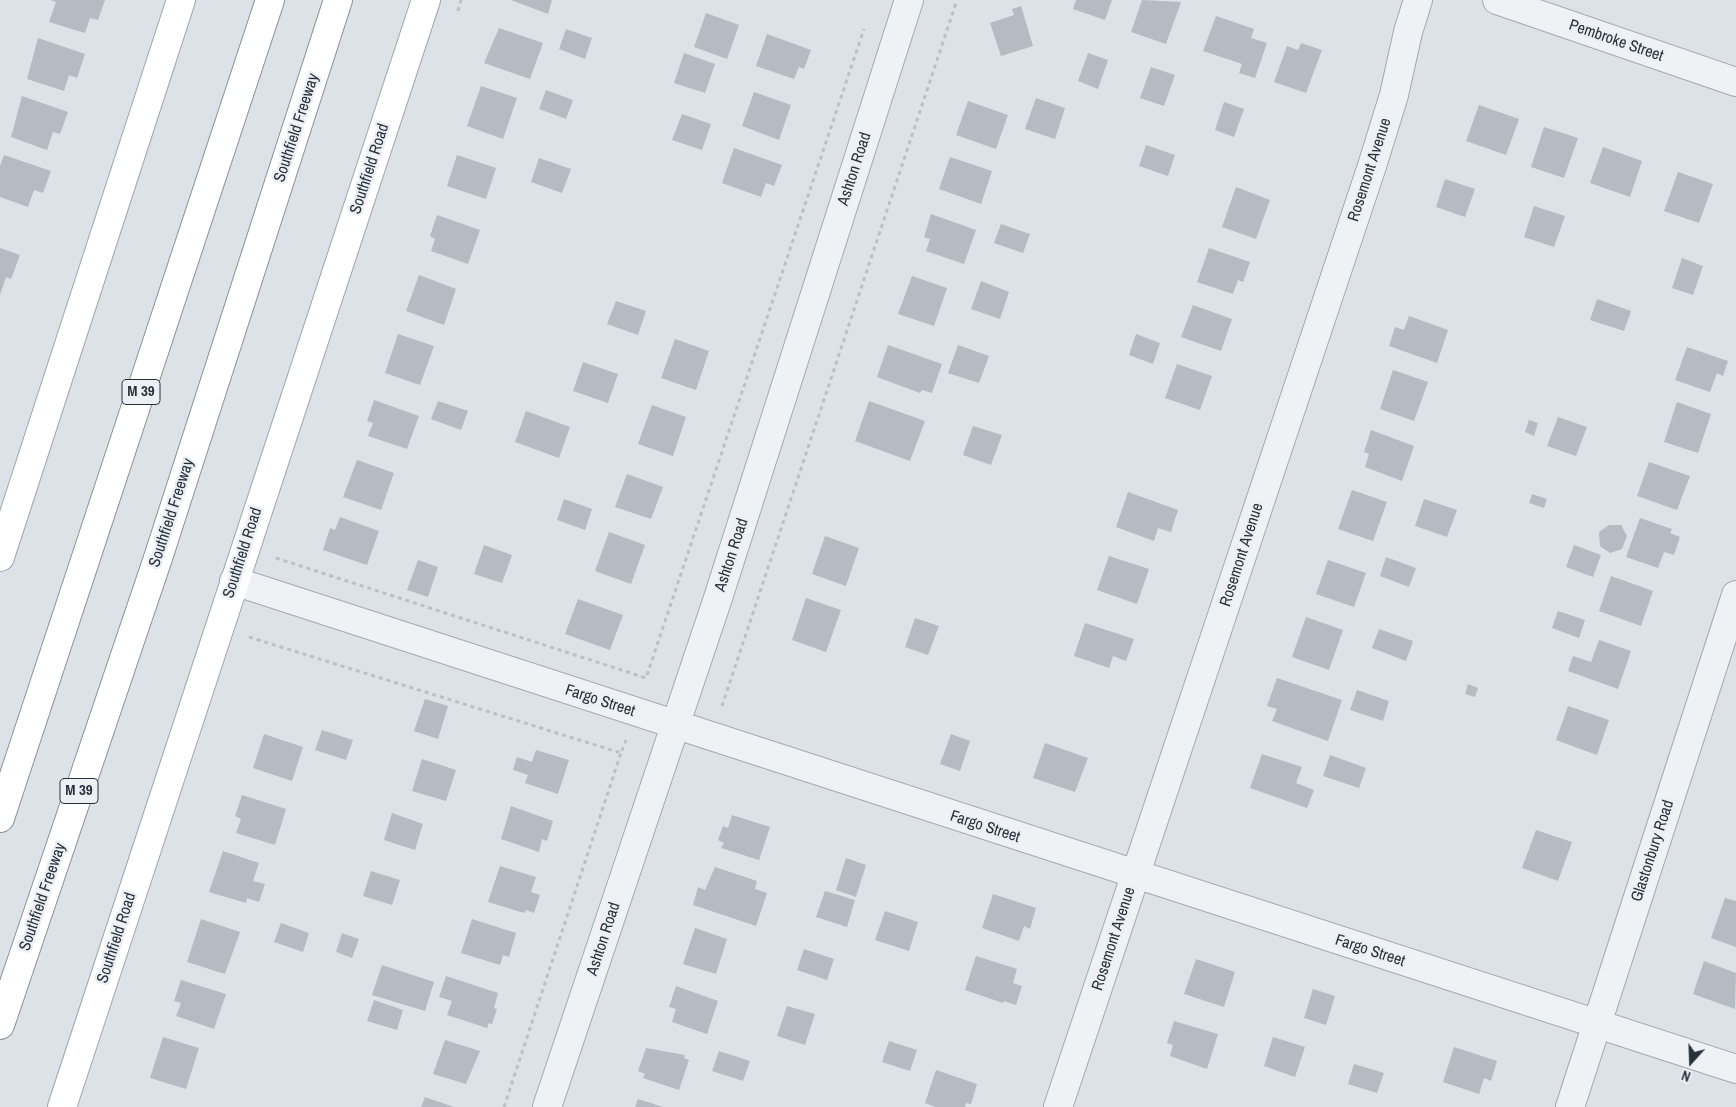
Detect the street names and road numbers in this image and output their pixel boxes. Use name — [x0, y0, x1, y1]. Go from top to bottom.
street label: Pembroke Street — [1566, 16, 1666, 66]
street label: Southfield Freeway — [270, 71, 324, 185]
street label: Rosemont Avenue — [1344, 116, 1396, 224]
street label: Southfield Road — [346, 121, 394, 217]
street label: Ashton Road — [834, 130, 876, 208]
road number: M 39 — [122, 380, 160, 404]
street label: Southfield Freeway — [145, 456, 199, 570]
street label: Rosemont Avenue — [1216, 501, 1268, 609]
street label: Southfield Road — [219, 505, 267, 601]
street label: Ashton Road — [711, 516, 753, 594]
street label: Fargo Street — [563, 681, 637, 721]
road number: M 39 — [60, 778, 98, 804]
street label: Glastonbury Road — [1628, 798, 1678, 904]
street label: Fargo Street — [948, 807, 1022, 847]
street label: Southfield Freeway — [16, 840, 70, 954]
street label: Rosemont Avenue — [1088, 885, 1140, 993]
street label: Southfield Road — [93, 890, 141, 986]
street label: Ashton Road — [583, 900, 625, 978]
street label: Fargo Street — [1333, 931, 1407, 971]

